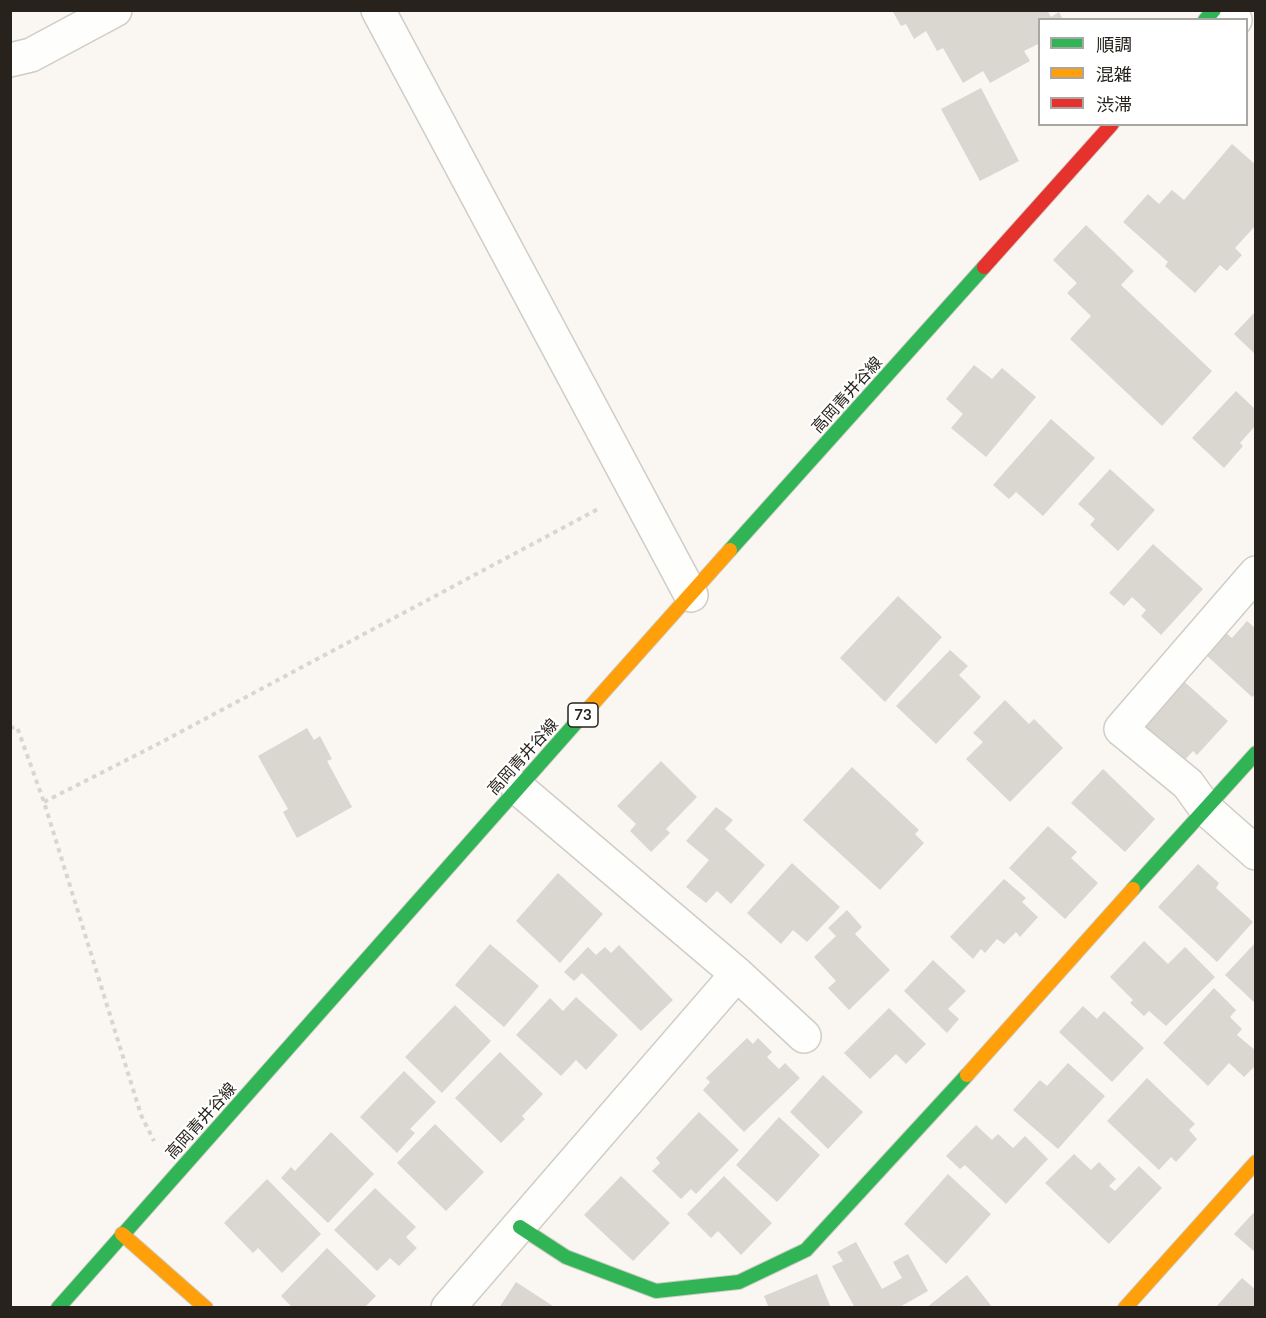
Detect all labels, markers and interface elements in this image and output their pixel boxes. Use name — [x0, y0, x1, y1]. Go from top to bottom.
legend — [1038, 18, 1248, 126]
text: 順調 — [1096, 33, 1132, 55]
text: 混雑 — [1096, 63, 1132, 85]
text: 渋滞 — [1096, 93, 1132, 115]
street label: 高岡青井谷線 — [808, 353, 886, 437]
road number: 73 — [568, 703, 598, 727]
street label: 高岡青井谷線 — [484, 715, 562, 799]
street label: 高岡青井谷線 — [162, 1079, 240, 1163]

